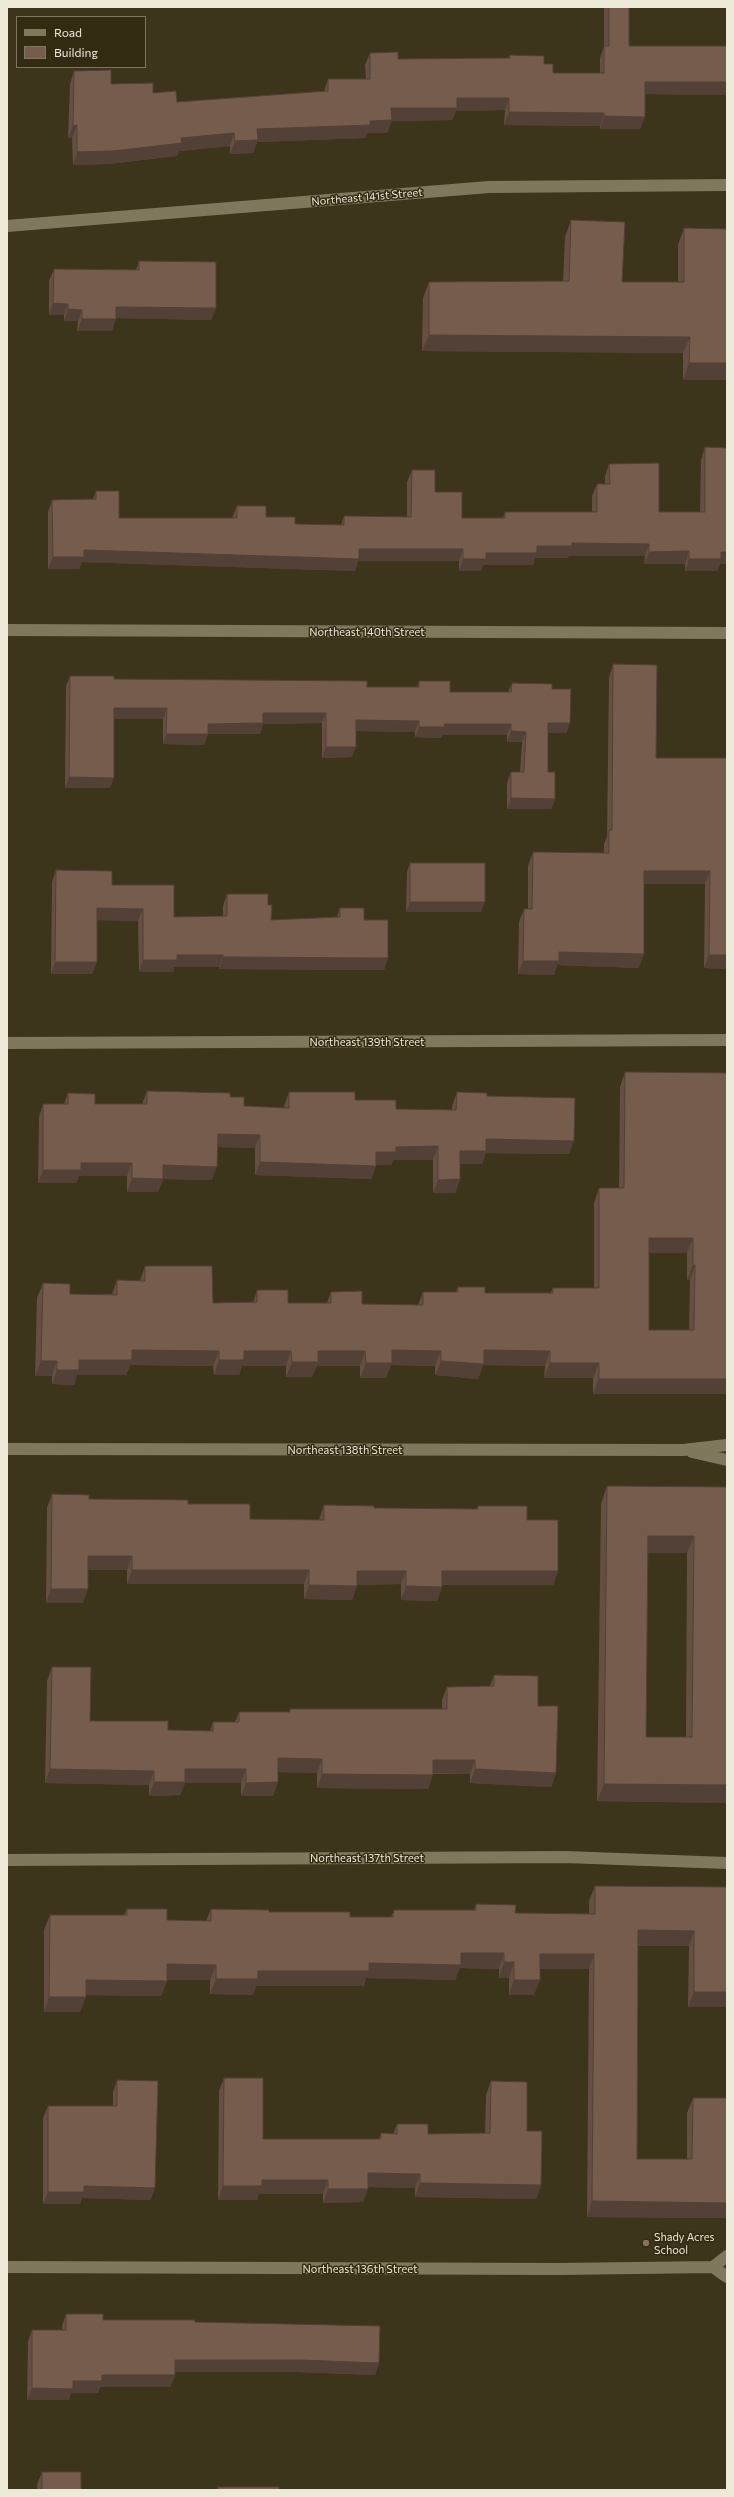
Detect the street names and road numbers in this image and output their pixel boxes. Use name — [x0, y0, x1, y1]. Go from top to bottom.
street label: Northeast 141st Street — [311, 186, 423, 208]
street label: Northeast 140th Street — [309, 625, 425, 639]
street label: Northeast 139th Street — [310, 1035, 424, 1049]
street label: Northeast 138th Street — [288, 1443, 402, 1457]
street label: Northeast 137th Street — [310, 1851, 424, 1865]
street label: Northeast 136th Street — [303, 2262, 417, 2276]

